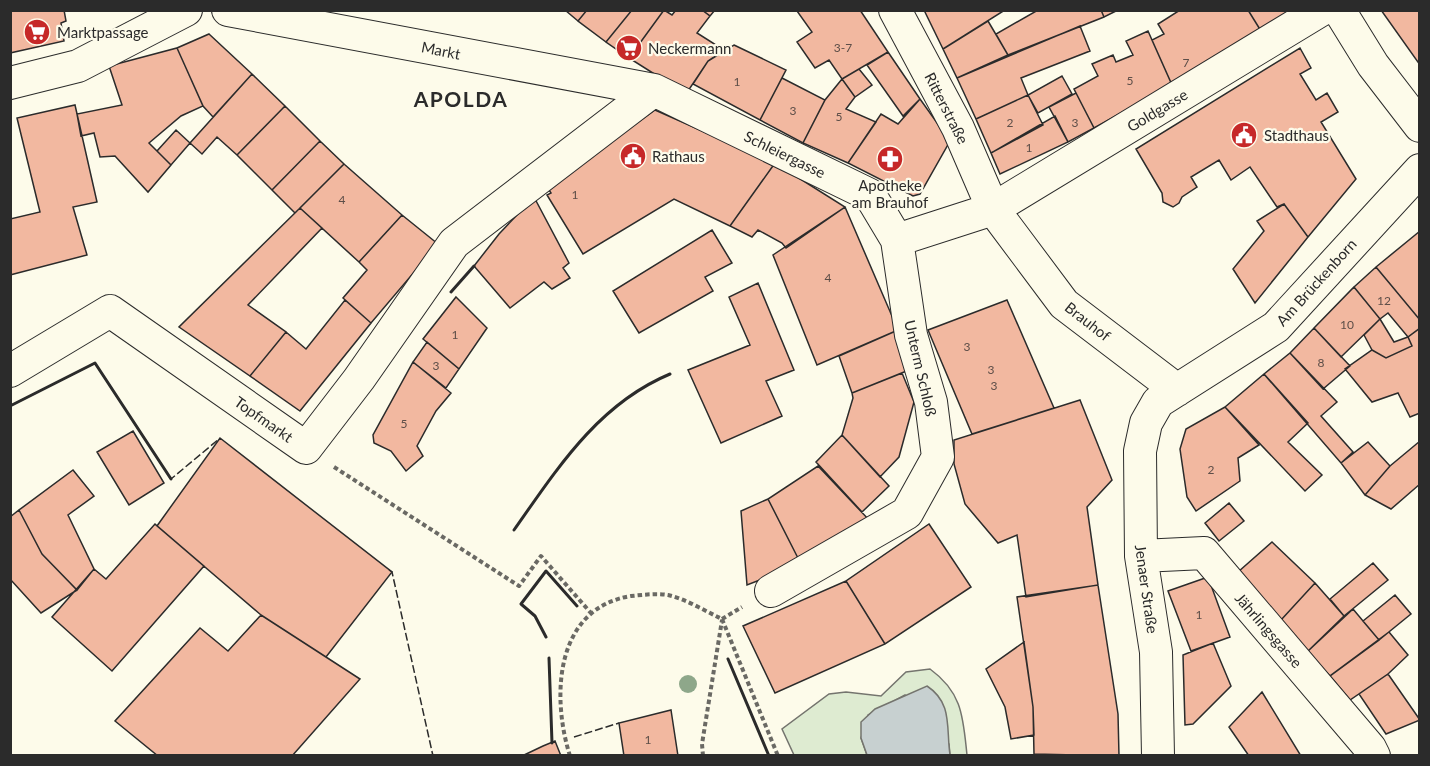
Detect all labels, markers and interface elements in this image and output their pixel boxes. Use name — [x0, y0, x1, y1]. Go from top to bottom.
supermarket icon: Marktpassage — [22, 17, 52, 47]
place label: Marktpassage — [57, 23, 149, 41]
supermarket icon: Neckermann — [614, 33, 644, 63]
street label: Markt — [420, 37, 463, 63]
place label: Neckermann — [648, 39, 731, 57]
house number: 3-7 — [834, 40, 852, 55]
house number: 7 — [1183, 55, 1190, 70]
street label: Ritterstraße — [921, 69, 973, 147]
house number: 5 — [1127, 73, 1134, 88]
house number: 1 — [734, 74, 741, 89]
street label: Goldgasse — [1123, 85, 1191, 135]
district label: APOLDA — [413, 86, 508, 111]
house number: 3 — [790, 103, 797, 118]
house number: 5 — [836, 109, 843, 124]
house number: 2 — [1007, 115, 1014, 130]
house number: 3 — [1072, 115, 1079, 130]
public building icon: Stadthaus — [1229, 120, 1259, 150]
place label: Stadthaus — [1264, 126, 1329, 144]
street label: Schleiergasse — [741, 127, 829, 181]
house number: 1 — [1026, 140, 1033, 155]
public building icon: Rathaus — [618, 141, 648, 171]
pharmacy icon: Apotheke am Brauhof — [875, 144, 905, 174]
place label: Rathaus — [652, 147, 705, 165]
place label: Apotheke am Brauhof — [852, 176, 929, 211]
house number: 1 — [572, 187, 579, 202]
house number: 4 — [339, 192, 346, 207]
street label: Am Brückenborn — [1272, 235, 1360, 329]
house number: 4 — [825, 270, 832, 285]
house number: 12 — [1377, 293, 1391, 308]
street label: Brauhof — [1062, 298, 1115, 345]
house number: 10 — [1340, 317, 1354, 332]
street label: Unterm Schloß — [901, 318, 941, 418]
house number: 1 — [452, 327, 459, 342]
house number: 3 — [964, 339, 971, 354]
house number: 8 — [1318, 355, 1325, 370]
house number: 3 — [433, 358, 440, 373]
house number: 3 — [988, 362, 995, 377]
house number: 3 — [991, 378, 998, 393]
street label: Topfmarkt — [231, 392, 297, 446]
house number: 5 — [401, 416, 408, 431]
house number: 2 — [1208, 462, 1215, 477]
street label: Jenaer Straße — [1132, 544, 1162, 635]
street label: Jährlingsgasse — [1232, 589, 1306, 671]
house number: 1 — [1196, 607, 1203, 622]
house number: 1 — [645, 732, 652, 747]

